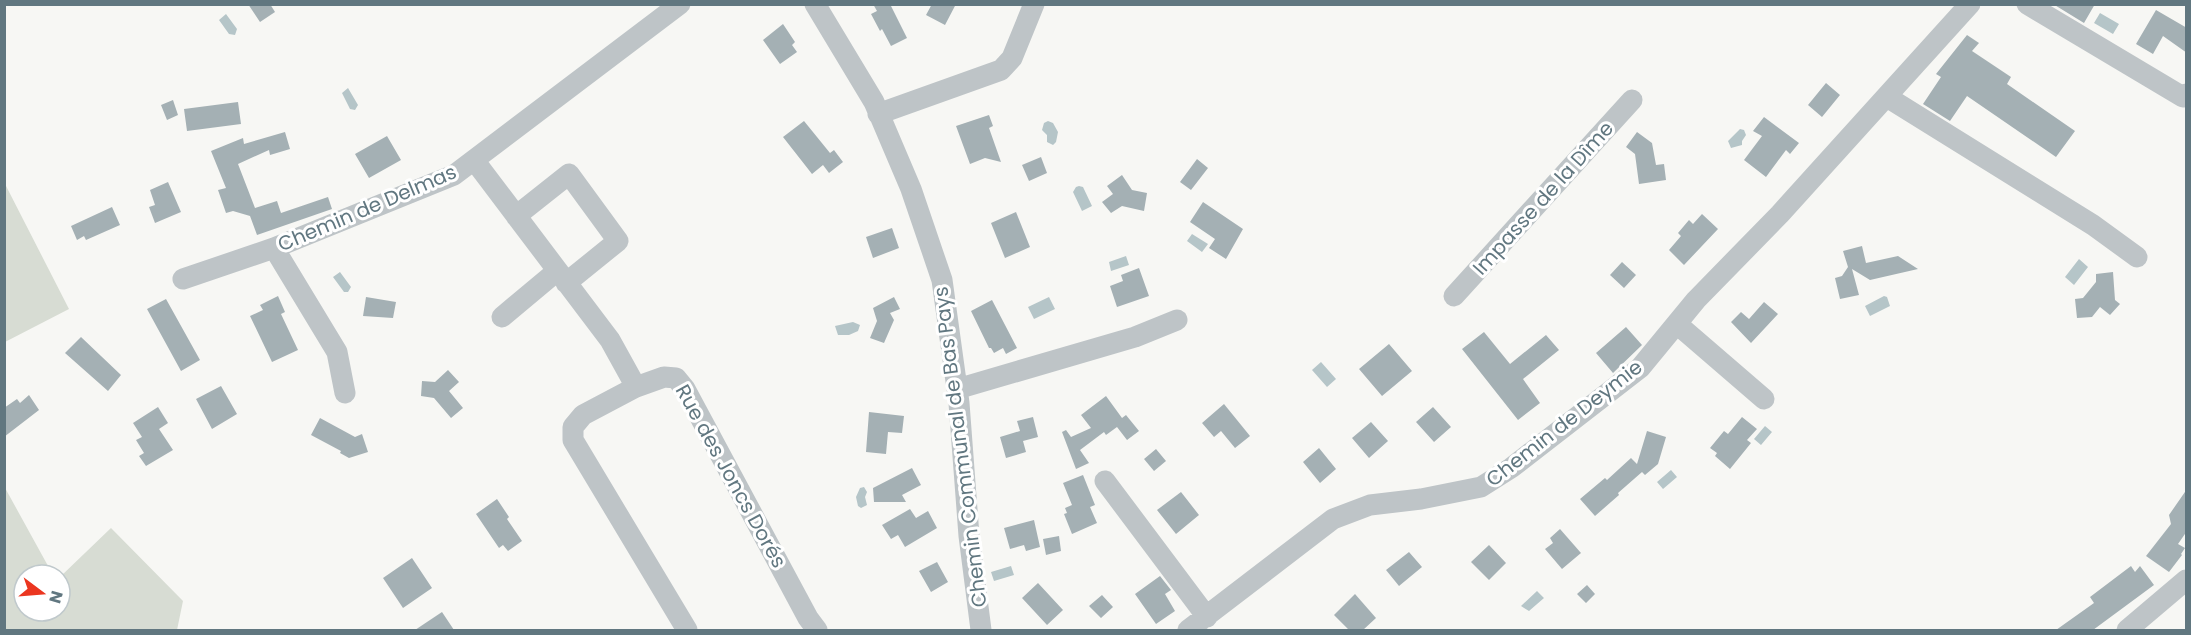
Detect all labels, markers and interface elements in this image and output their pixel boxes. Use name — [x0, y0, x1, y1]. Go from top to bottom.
street label: Impasse de la Dîme — [1466, 115, 1620, 281]
street label: Chemin de Delmas — [273, 158, 461, 258]
street label: Chemin Communal de Bas Pays — [926, 285, 994, 609]
street label: Chemin de Deymie — [1480, 353, 1648, 493]
street label: Rue des Joncs Dorés — [669, 379, 793, 573]
north arrow — [12, 563, 72, 623]
text: N — [43, 588, 69, 606]

